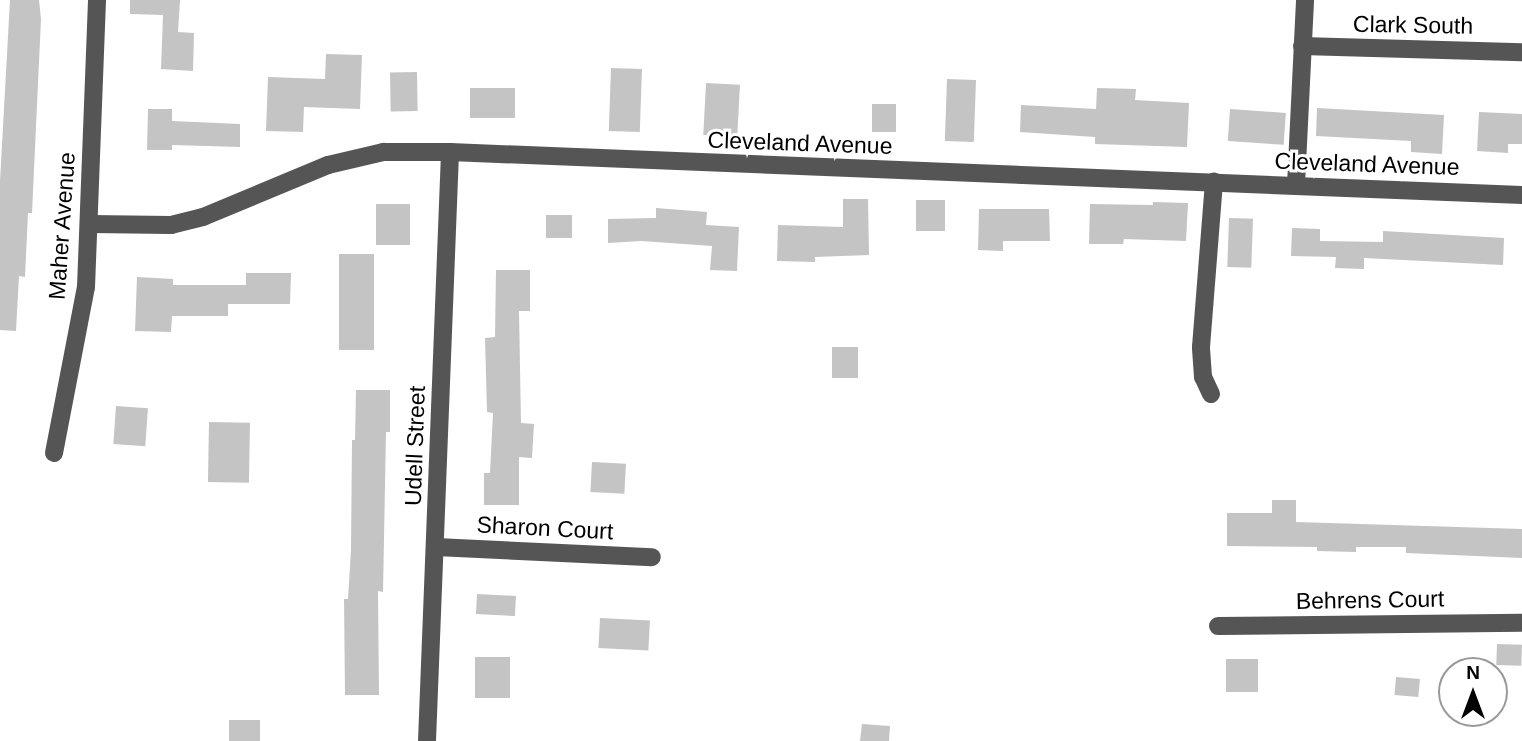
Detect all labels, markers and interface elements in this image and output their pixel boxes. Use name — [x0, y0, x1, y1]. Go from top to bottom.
street label: Clark South — [1353, 10, 1473, 40]
street label: Cleveland Avenue — [706, 126, 894, 160]
street label: Cleveland Avenue — [1273, 147, 1461, 181]
street label: Maher Avenue — [43, 151, 81, 301]
street label: Udell Street — [399, 385, 431, 507]
street label: Sharon Court — [476, 511, 614, 545]
street label: Behrens Court — [1296, 585, 1444, 615]
north arrow — [1438, 657, 1508, 727]
text: N — [1466, 662, 1480, 683]

